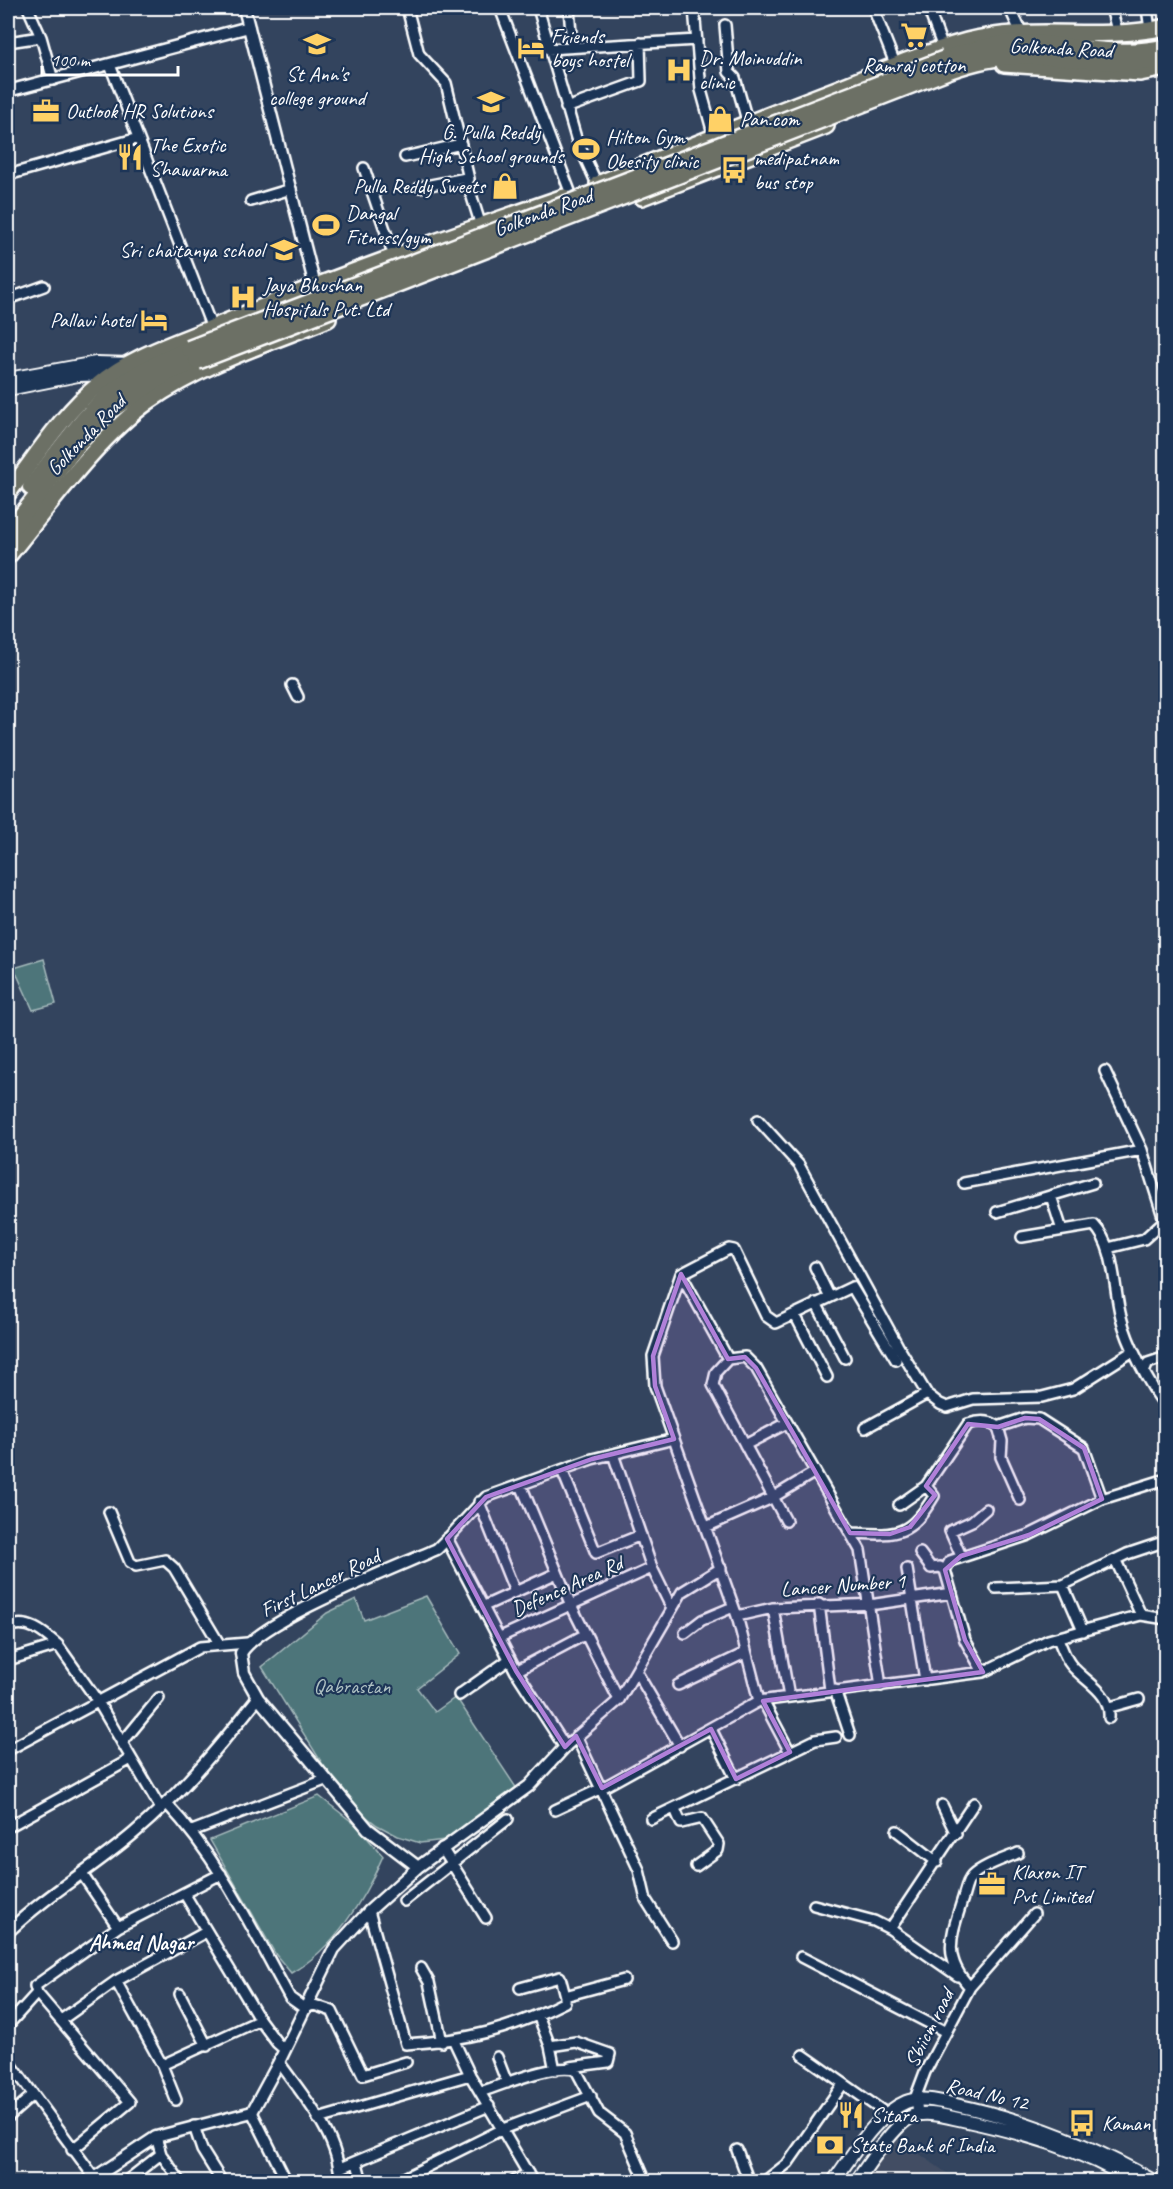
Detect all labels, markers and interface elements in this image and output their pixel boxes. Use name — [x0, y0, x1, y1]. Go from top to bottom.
supermarket icon: Ramraj cotton — [899, 20, 929, 50]
place label: Friends boys hostel — [551, 23, 632, 73]
school or university icon: St Ann's college ground — [302, 29, 332, 59]
street label: Golkonda Road — [1009, 32, 1117, 64]
hotel icon: Friends boys hostel — [516, 33, 546, 63]
scale bar — [42, 39, 178, 77]
place label: Dr. Moinuddin clinic — [699, 45, 802, 95]
text: 100 m — [51, 49, 92, 71]
place label: Ramraj cotton — [863, 52, 966, 78]
hospital icon: Dr. Moinuddin clinic — [664, 55, 694, 85]
place label: St Ann's college ground — [269, 61, 369, 111]
school or university icon: G. Pulla Reddy High School grounds — [476, 87, 506, 117]
office icon: Outlook HR Solutions — [31, 96, 61, 126]
place label: Outlook HR Solutions — [66, 98, 215, 124]
shop icon: Pan.com — [705, 104, 735, 134]
place label: Pan.com — [740, 106, 801, 132]
place label: G. Pulla Reddy High School grounds — [419, 119, 565, 169]
place label: Hilton Gym Obesity clinic — [606, 124, 700, 174]
place label: The Exotic Shawarma — [150, 132, 229, 182]
sports icon: Hilton Gym Obesity clinic — [571, 134, 601, 164]
restaurant icon: The Exotic Shawarma — [115, 142, 145, 172]
place label: medipatnam bus stop — [754, 145, 840, 195]
bus stop icon: medipatnam bus stop — [719, 155, 749, 185]
shop icon: Pulla Reddy Sweets — [490, 171, 520, 201]
place label: Pulla Reddy Sweets — [353, 173, 487, 199]
street label: Golkonda Road — [490, 181, 599, 242]
place label: Dangal Fitness/gym — [346, 200, 432, 250]
sports icon: Dangal Fitness/gym — [311, 210, 341, 240]
school or university icon: Sri chaitanya school — [269, 235, 299, 265]
place label: Sri chaitanya school — [119, 237, 267, 263]
place label: Jaya Bhushan Hospitals Pvt. Ltd — [262, 272, 393, 322]
hospital icon: Jaya Bhushan Hospitals Pvt. Ltd — [228, 282, 258, 312]
hotel icon: Pallavi hotel — [139, 305, 169, 335]
place label: Pallavi hotel — [50, 307, 137, 333]
street label: Golkonda Road — [41, 386, 134, 481]
street label: First Lancer Road — [256, 1541, 387, 1623]
street label: Defence Area Rd — [507, 1548, 630, 1622]
street label: Lancer Number 1 — [780, 1568, 908, 1602]
park label: Qabrastan — [313, 1673, 391, 1699]
place label: Klaxon IT Pvt Limited — [1012, 1859, 1095, 1909]
office icon: Klaxon IT Pvt Limited — [977, 1869, 1007, 1899]
district label: Ahmed Nagar — [89, 1929, 195, 1957]
street label: Sbiicm road — [898, 1981, 961, 2071]
street label: Road No 12 — [943, 2072, 1032, 2116]
restaurant icon: Sitara — [836, 2100, 866, 2130]
place label: Sitara — [871, 2102, 919, 2128]
bus stop icon: Kaman — [1067, 2108, 1097, 2138]
place label: Kaman — [1102, 2110, 1151, 2136]
bank icon: State Bank of India — [815, 2130, 845, 2160]
place label: State Bank of India — [850, 2132, 997, 2158]

